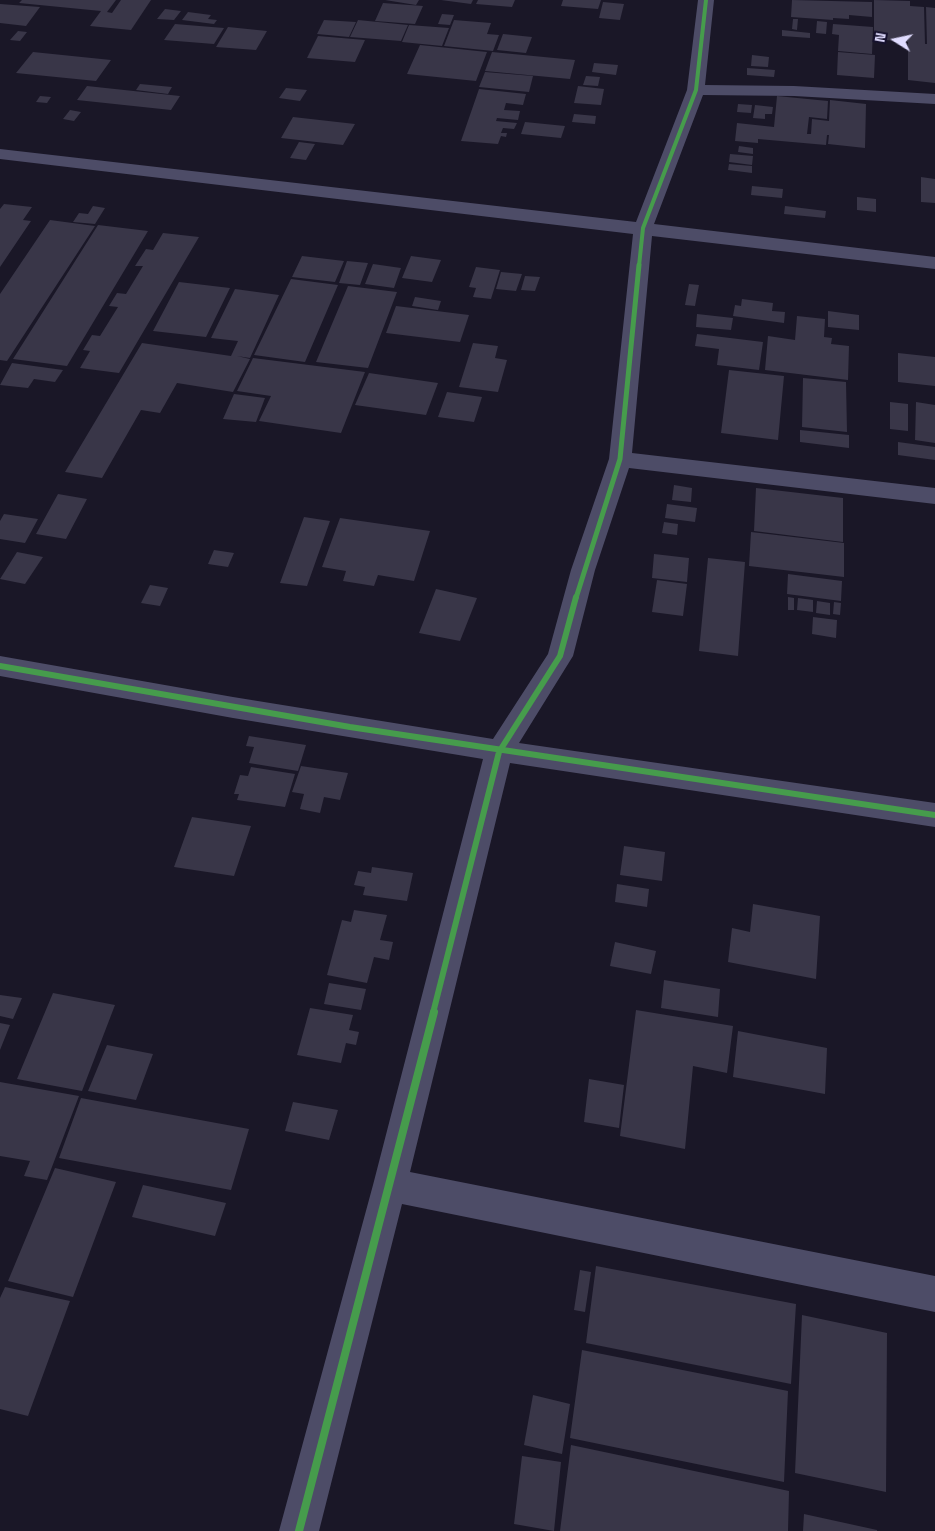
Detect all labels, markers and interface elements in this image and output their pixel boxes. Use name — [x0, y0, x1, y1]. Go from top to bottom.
north arrow — [870, 15, 920, 65]
text: N — [871, 31, 890, 44]

